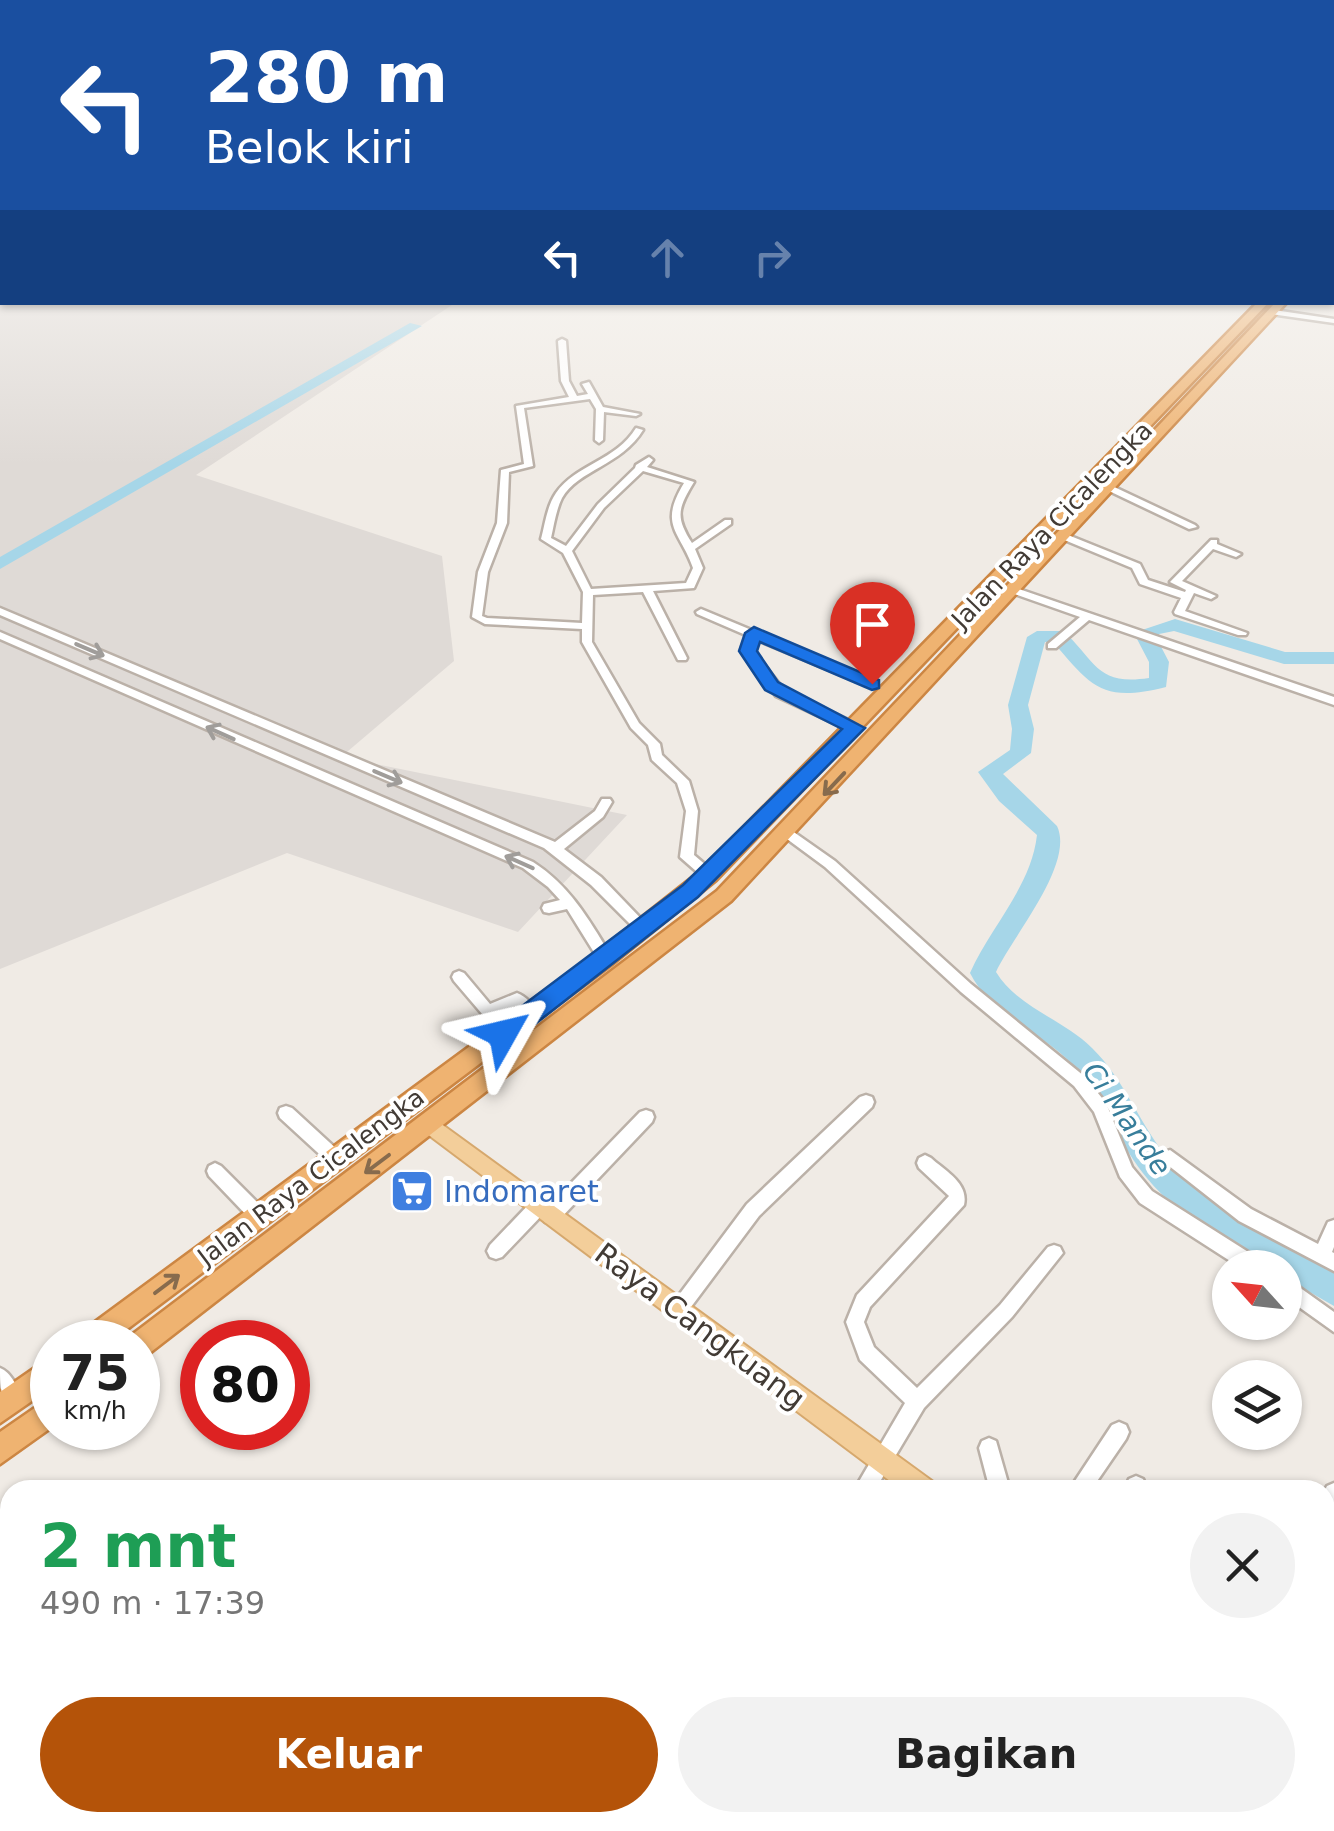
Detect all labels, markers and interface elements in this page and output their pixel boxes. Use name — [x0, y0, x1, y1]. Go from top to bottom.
text: 280 m — [205, 37, 448, 119]
icon: left — [40, 40, 170, 170]
text: Belok kiri — [205, 121, 414, 174]
icon: left — [535, 230, 590, 285]
icon: ahead — [640, 230, 695, 285]
icon: right — [745, 230, 800, 285]
street label: Jalan Raya Cicalengka — [944, 416, 1158, 636]
pin — [830, 582, 915, 685]
icon: arrive — [845, 597, 900, 652]
one-way arrow — [74, 642, 104, 660]
one-way arrow — [205, 723, 236, 741]
one-way arrow — [373, 770, 403, 788]
one-way arrow — [822, 771, 846, 795]
one-way arrow — [504, 852, 535, 870]
position arrow — [451, 982, 555, 1086]
water label: Ci Mande — [1076, 1056, 1178, 1182]
street label: Jalan Raya Cicalengka — [191, 1082, 430, 1273]
one-way arrow — [364, 1153, 391, 1174]
supermarket icon: Indomaret — [389, 1168, 435, 1214]
place label: Indomaret — [444, 1174, 599, 1209]
street label: Raya Cangkuang — [588, 1236, 812, 1416]
north arrow — [1212, 1250, 1302, 1340]
map controls — [1212, 1250, 1302, 1450]
one-way arrow — [153, 1274, 180, 1295]
speed limit sign: 80 — [180, 1320, 310, 1450]
text: 75 — [60, 1344, 130, 1402]
button: layers — [1212, 1360, 1302, 1450]
text: km/h — [63, 1396, 127, 1425]
text: 2 mnt — [40, 1511, 237, 1581]
button: close — [1190, 1513, 1295, 1618]
text: 490 m · 17:39 — [40, 1584, 265, 1622]
button: Keluar — [40, 1697, 658, 1812]
button: Bagikan — [678, 1697, 1295, 1812]

